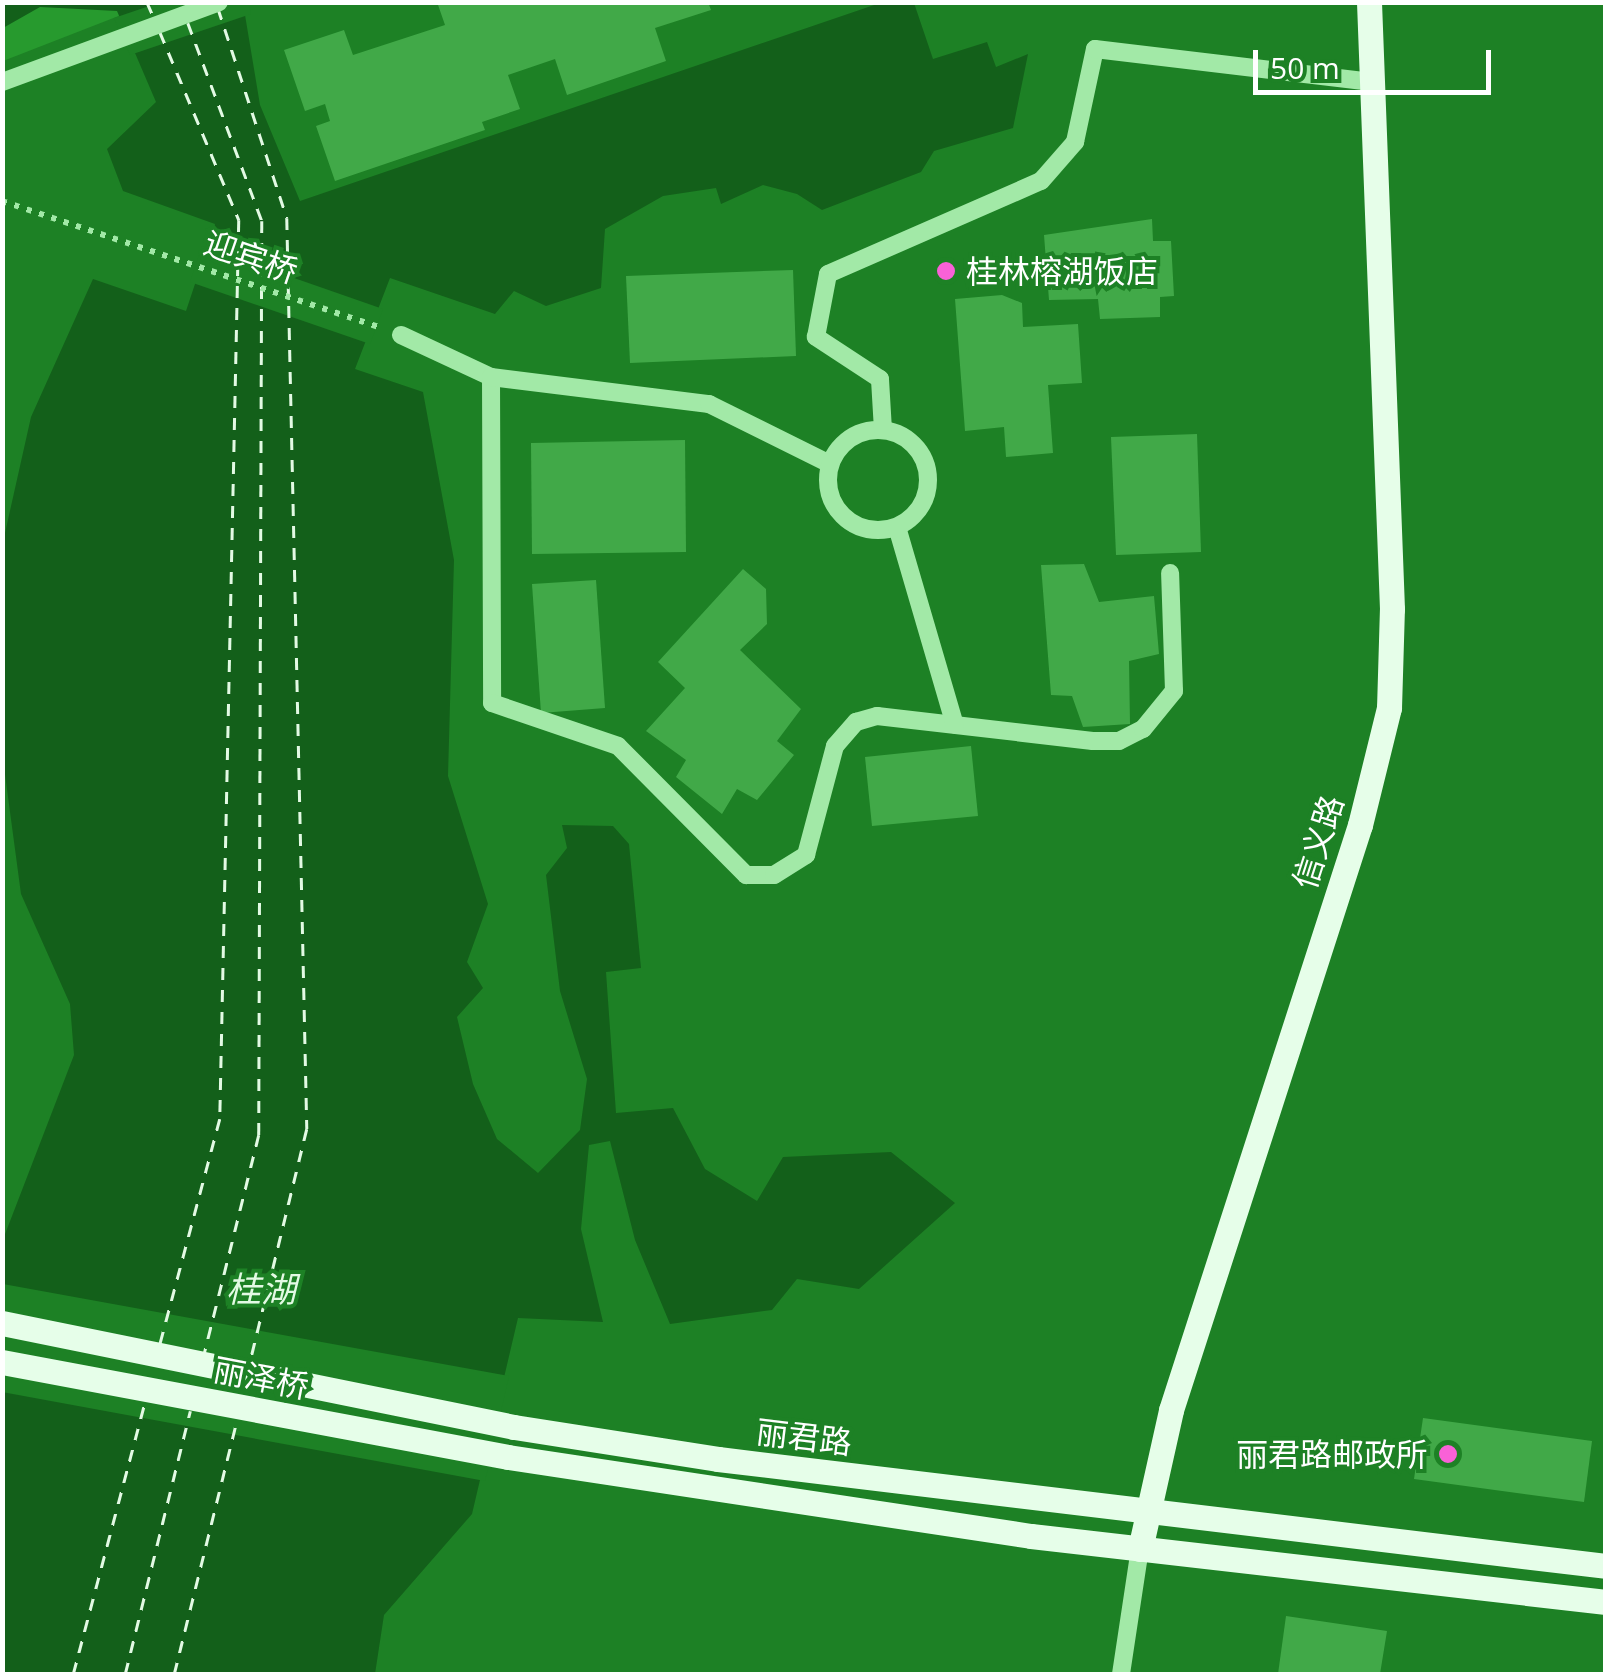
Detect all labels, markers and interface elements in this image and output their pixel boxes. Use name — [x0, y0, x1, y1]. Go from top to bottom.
scale bar — [1258, 30, 1496, 92]
text: 50 m — [1270, 47, 1340, 88]
street label: 迎宾桥 — [199, 223, 303, 291]
place label: 桂林榕湖饭店 — [966, 252, 1158, 290]
marker: 桂林榕湖饭店 — [935, 260, 957, 282]
street label: 信义路 — [1285, 790, 1351, 894]
water label: 桂湖 — [226, 1268, 296, 1310]
street label: 丽泽桥 — [210, 1350, 312, 1406]
street label: 丽君路 — [754, 1412, 854, 1462]
place label: 丽君路邮政所 — [1236, 1435, 1428, 1473]
marker: 丽君路邮政所 — [1437, 1443, 1459, 1465]

